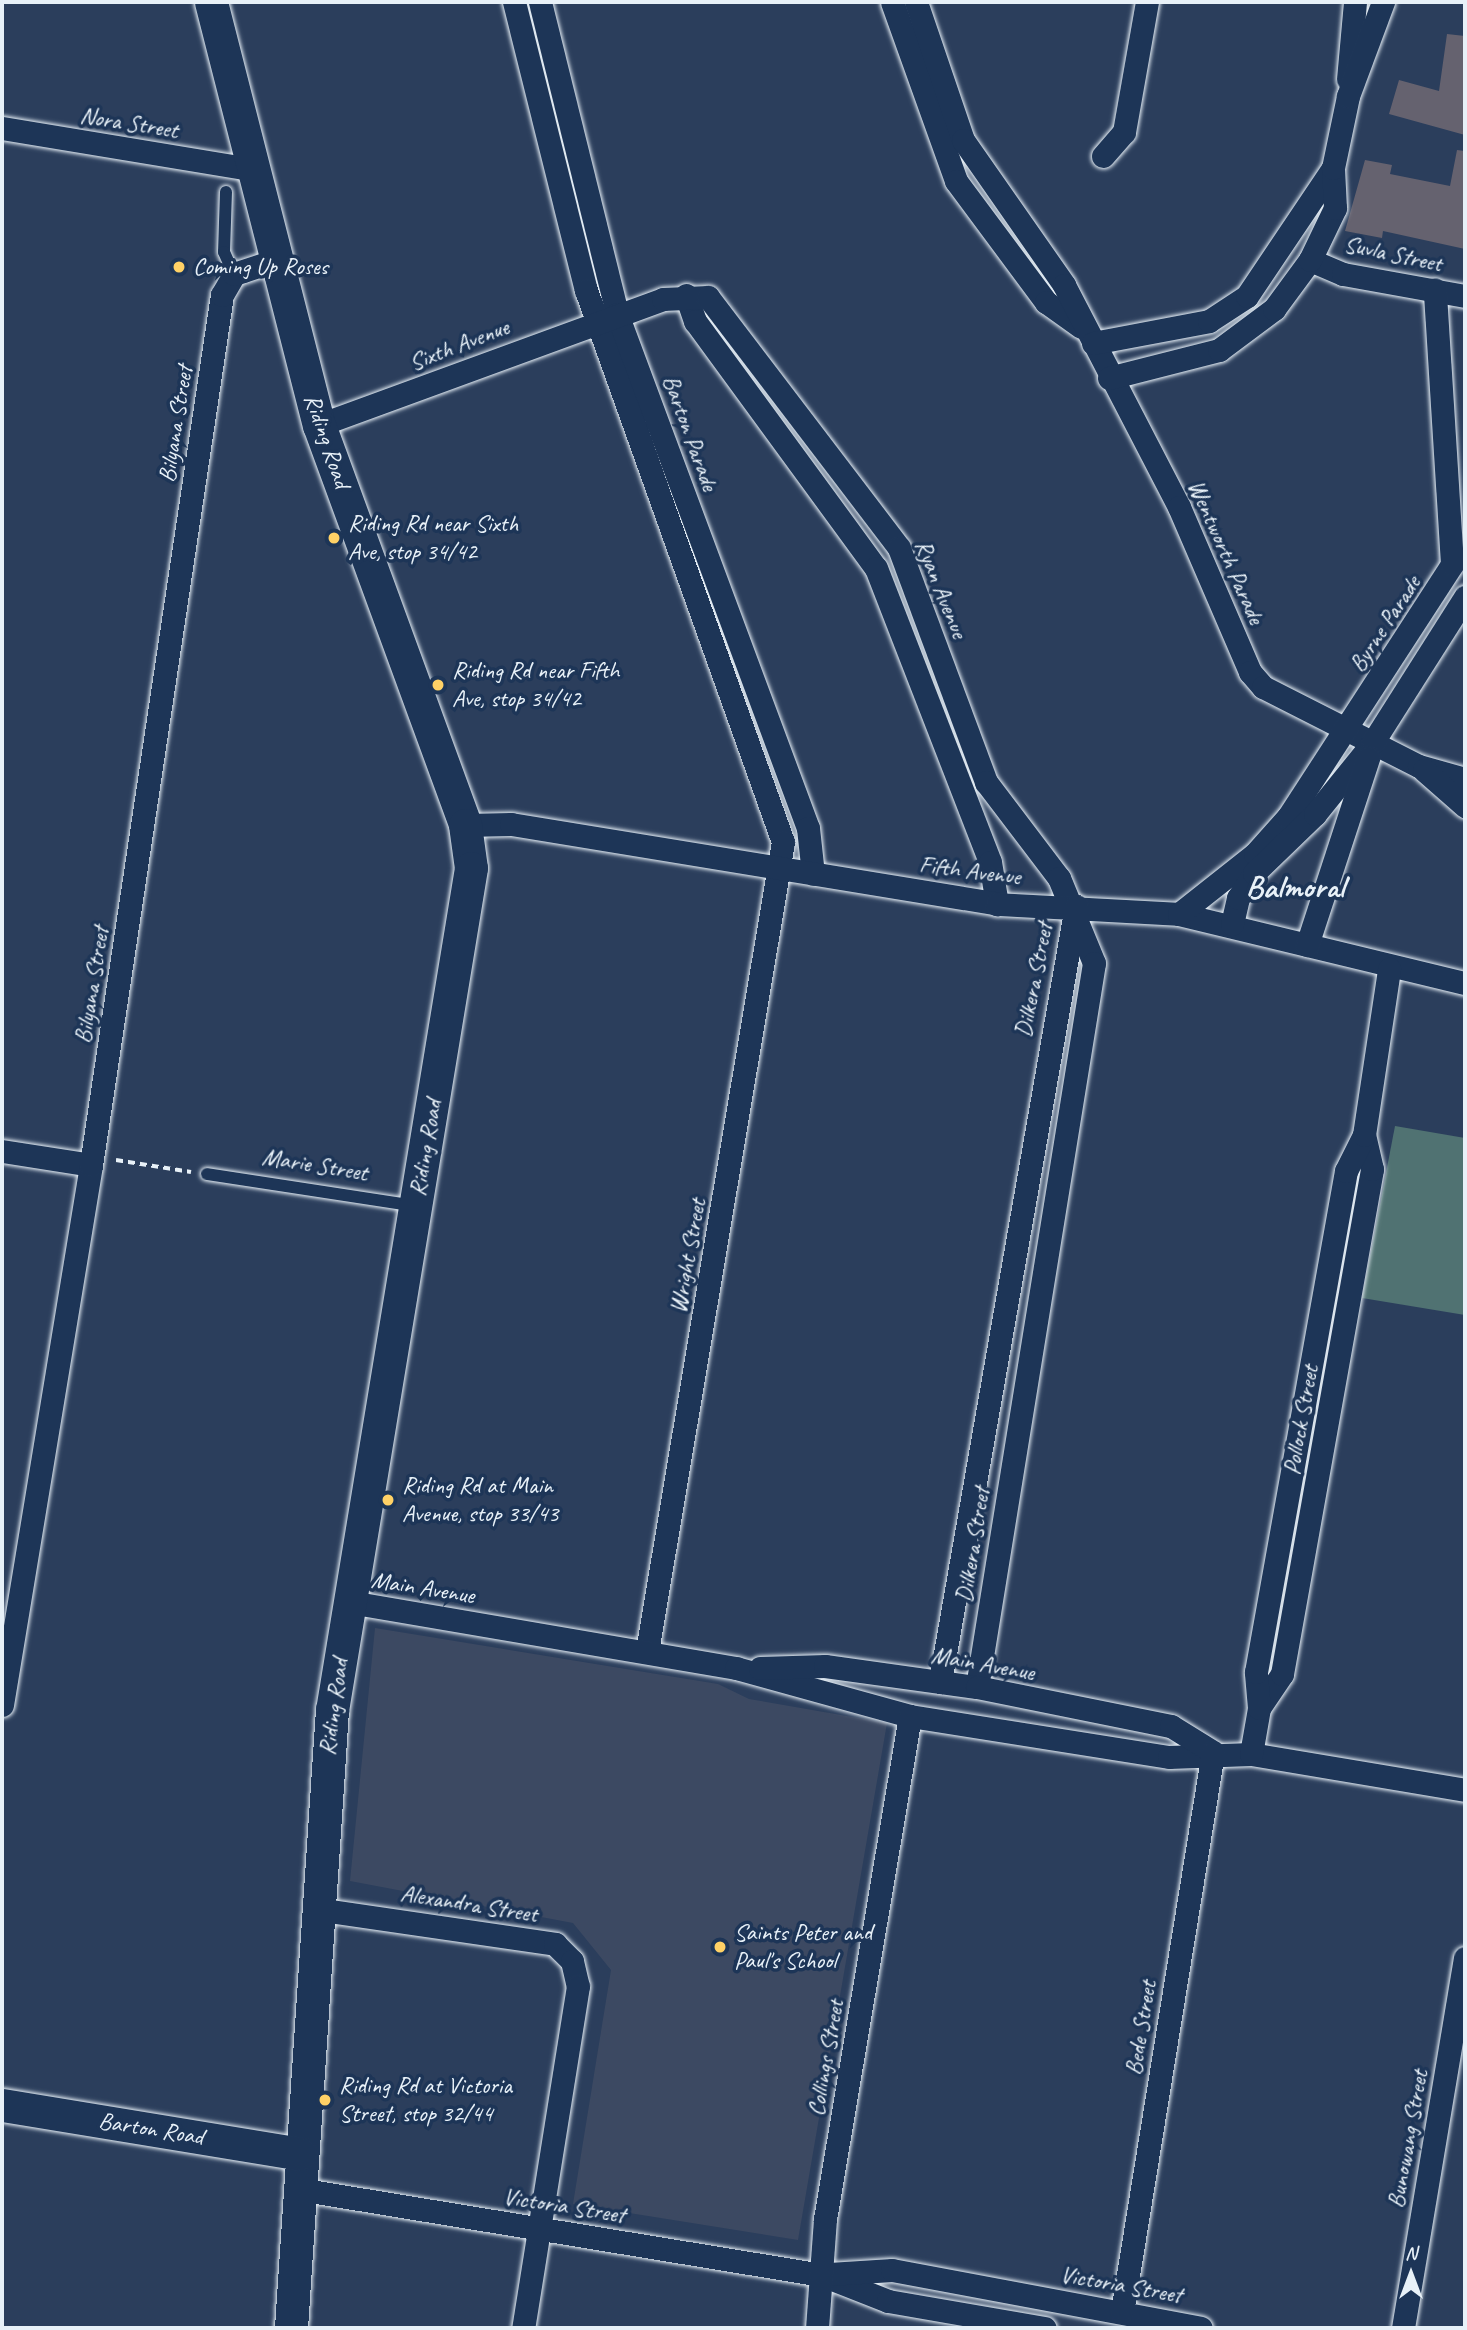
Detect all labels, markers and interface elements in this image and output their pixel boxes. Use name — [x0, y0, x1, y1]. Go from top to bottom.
street label: Nora Street — [78, 101, 180, 145]
street label: Suvla Street — [1341, 230, 1445, 278]
place label: Coming Up Roses — [193, 253, 328, 281]
marker: Coming Up Roses — [171, 259, 187, 275]
street label: Sixth Avenue — [405, 313, 513, 377]
street label: Bilyana Street — [153, 364, 199, 484]
street label: Barton Parade — [656, 371, 724, 495]
street label: Riding Road — [298, 391, 356, 491]
street label: Wentworth Parade — [1181, 476, 1271, 628]
place label: Riding Rd near Sixth Ave, stop 34/42 — [348, 510, 519, 566]
marker: Riding Rd near Sixth Ave, stop 34/42 — [326, 530, 342, 546]
street label: Ryan Avenue — [908, 536, 974, 642]
street label: Byrne Parade — [1343, 570, 1427, 678]
place label: Riding Rd near Fifth Ave, stop 34/42 — [452, 657, 620, 713]
marker: Riding Rd near Fifth Ave, stop 34/42 — [430, 677, 446, 693]
street label: Fifth Avenue — [918, 851, 1022, 891]
district label: Balmoral — [1246, 868, 1344, 906]
street label: Dilkera Street — [1009, 920, 1059, 1040]
street label: Bilyana Street — [69, 925, 115, 1045]
street label: Riding Road — [403, 1098, 449, 1198]
street label: Marie Street — [260, 1142, 370, 1188]
street label: Wright Street — [664, 1196, 712, 1316]
street label: Pollock Street — [1277, 1363, 1325, 1477]
place label: Riding Rd at Main Avenue, stop 33/43 — [402, 1472, 558, 1528]
street label: Dilkera Street — [950, 1486, 996, 1604]
marker: Riding Rd at Main Avenue, stop 33/43 — [380, 1492, 396, 1508]
street label: Main Avenue — [369, 1566, 477, 1610]
street label: Main Avenue — [929, 1641, 1037, 1687]
street label: Riding Road — [313, 1657, 355, 1757]
street label: Alexandra Street — [398, 1879, 540, 1929]
place label: Saints Peter and Paul's School — [734, 1919, 873, 1975]
marker: Saints Peter and Paul's School — [712, 1939, 728, 1955]
street label: Bede Street — [1119, 1979, 1163, 2077]
street label: Collings Street — [802, 1997, 850, 2119]
street label: Bunowang Street — [1382, 2067, 1434, 2211]
place label: Riding Rd at Victoria Street, stop 32/44 — [339, 2072, 512, 2128]
marker: Riding Rd at Victoria Street, stop 32/44 — [317, 2092, 333, 2108]
street label: Barton Road — [97, 2107, 205, 2151]
street label: Victoria Street — [501, 2182, 627, 2230]
north arrow — [1376, 2239, 1446, 2309]
text: N — [1405, 2241, 1417, 2265]
street label: Victoria Street — [1058, 2260, 1184, 2310]

